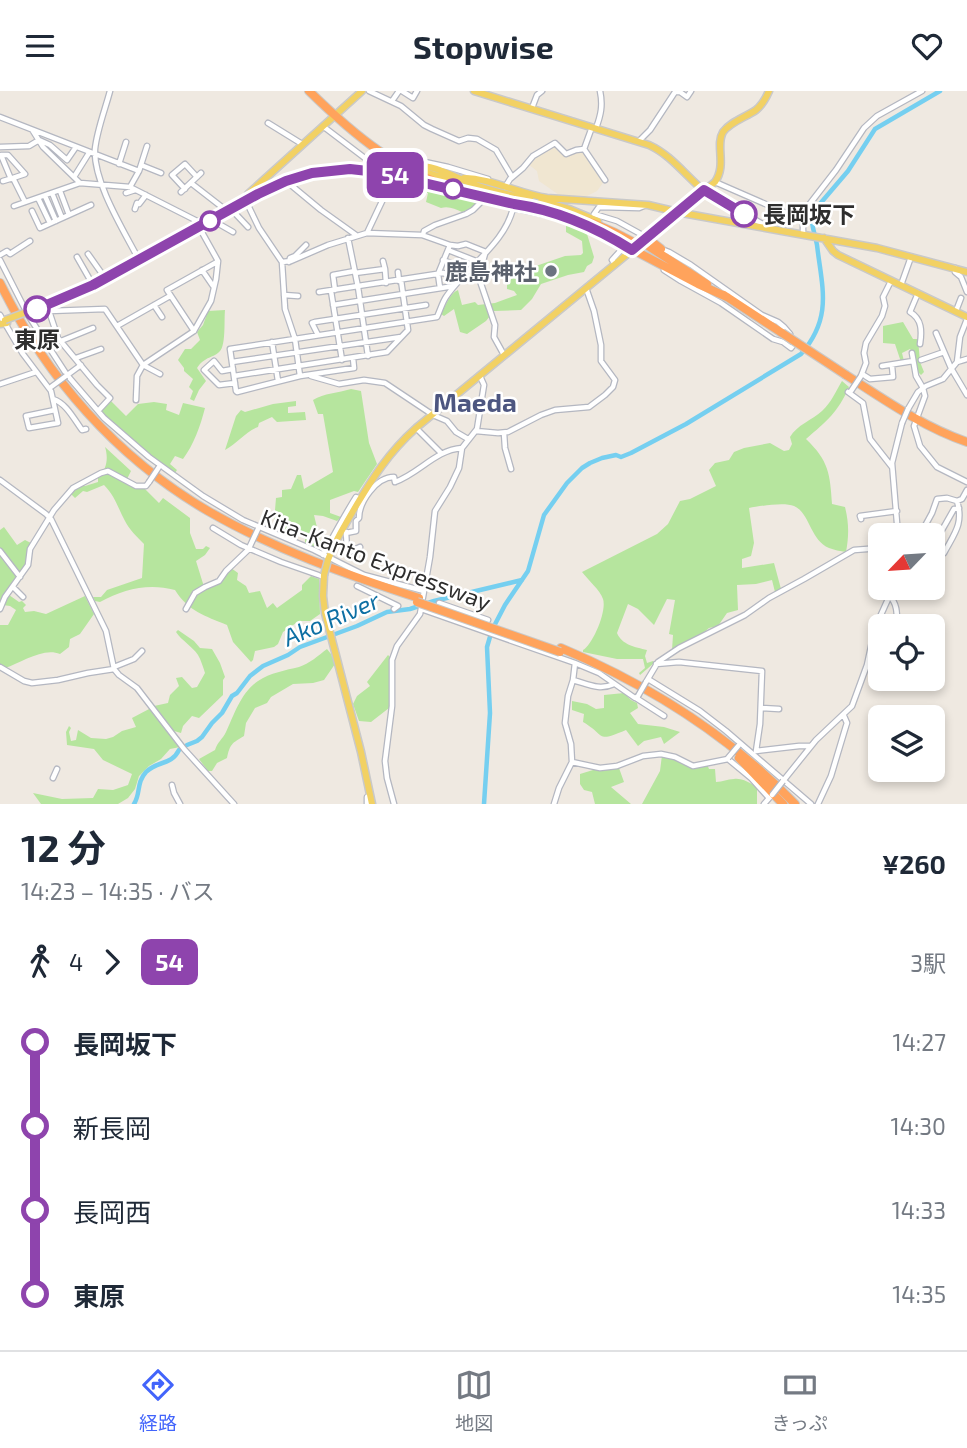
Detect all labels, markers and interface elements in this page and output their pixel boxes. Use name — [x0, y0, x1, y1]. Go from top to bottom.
icon: menu — [21, 27, 59, 65]
text: Stopwise — [413, 27, 554, 65]
icon: heart — [908, 27, 946, 65]
line badge: 54 — [364, 152, 426, 198]
text: 54 — [381, 160, 409, 189]
unlabelled marker — [443, 179, 463, 199]
place label: 長岡坂下 — [763, 200, 855, 228]
marker: 長岡坂下 — [731, 201, 757, 227]
unlabelled marker — [200, 211, 220, 231]
place label: 鹿島神社 — [445, 257, 537, 285]
marker: 鹿島神社 — [543, 263, 559, 279]
marker: 東原 — [24, 296, 50, 322]
place label: 東原 — [14, 325, 60, 353]
district label: Maeda — [433, 386, 517, 417]
street label: Kita-Kanto Expressway — [257, 502, 495, 616]
north arrow — [868, 523, 945, 600]
map controls — [868, 523, 945, 782]
water label: Ako River — [277, 585, 384, 652]
button: locate — [868, 614, 945, 691]
button: layers — [868, 705, 945, 782]
text: 12 分 — [21, 824, 106, 870]
text: ¥260 — [882, 848, 946, 879]
text: 14:23 – 14:35 · バス — [21, 877, 215, 905]
icon: walk — [21, 943, 59, 981]
icon: forward — [93, 943, 131, 981]
text: 54 — [155, 947, 184, 976]
text: 4 — [69, 948, 83, 976]
text: 3駅 — [910, 949, 946, 977]
text: 長岡坂下 — [73, 1028, 177, 1059]
text: 14:27 — [893, 1028, 946, 1056]
text: 新長岡 — [73, 1112, 151, 1143]
text: 14:30 — [891, 1112, 946, 1140]
text: 長岡西 — [73, 1196, 151, 1227]
text: 14:33 — [892, 1196, 946, 1224]
text: 東原 — [73, 1280, 125, 1311]
text: 14:35 — [892, 1280, 946, 1308]
tab: 経路 — [139, 1366, 177, 1435]
tab: 地図 — [455, 1366, 493, 1435]
tab: きっぷ — [772, 1366, 828, 1435]

